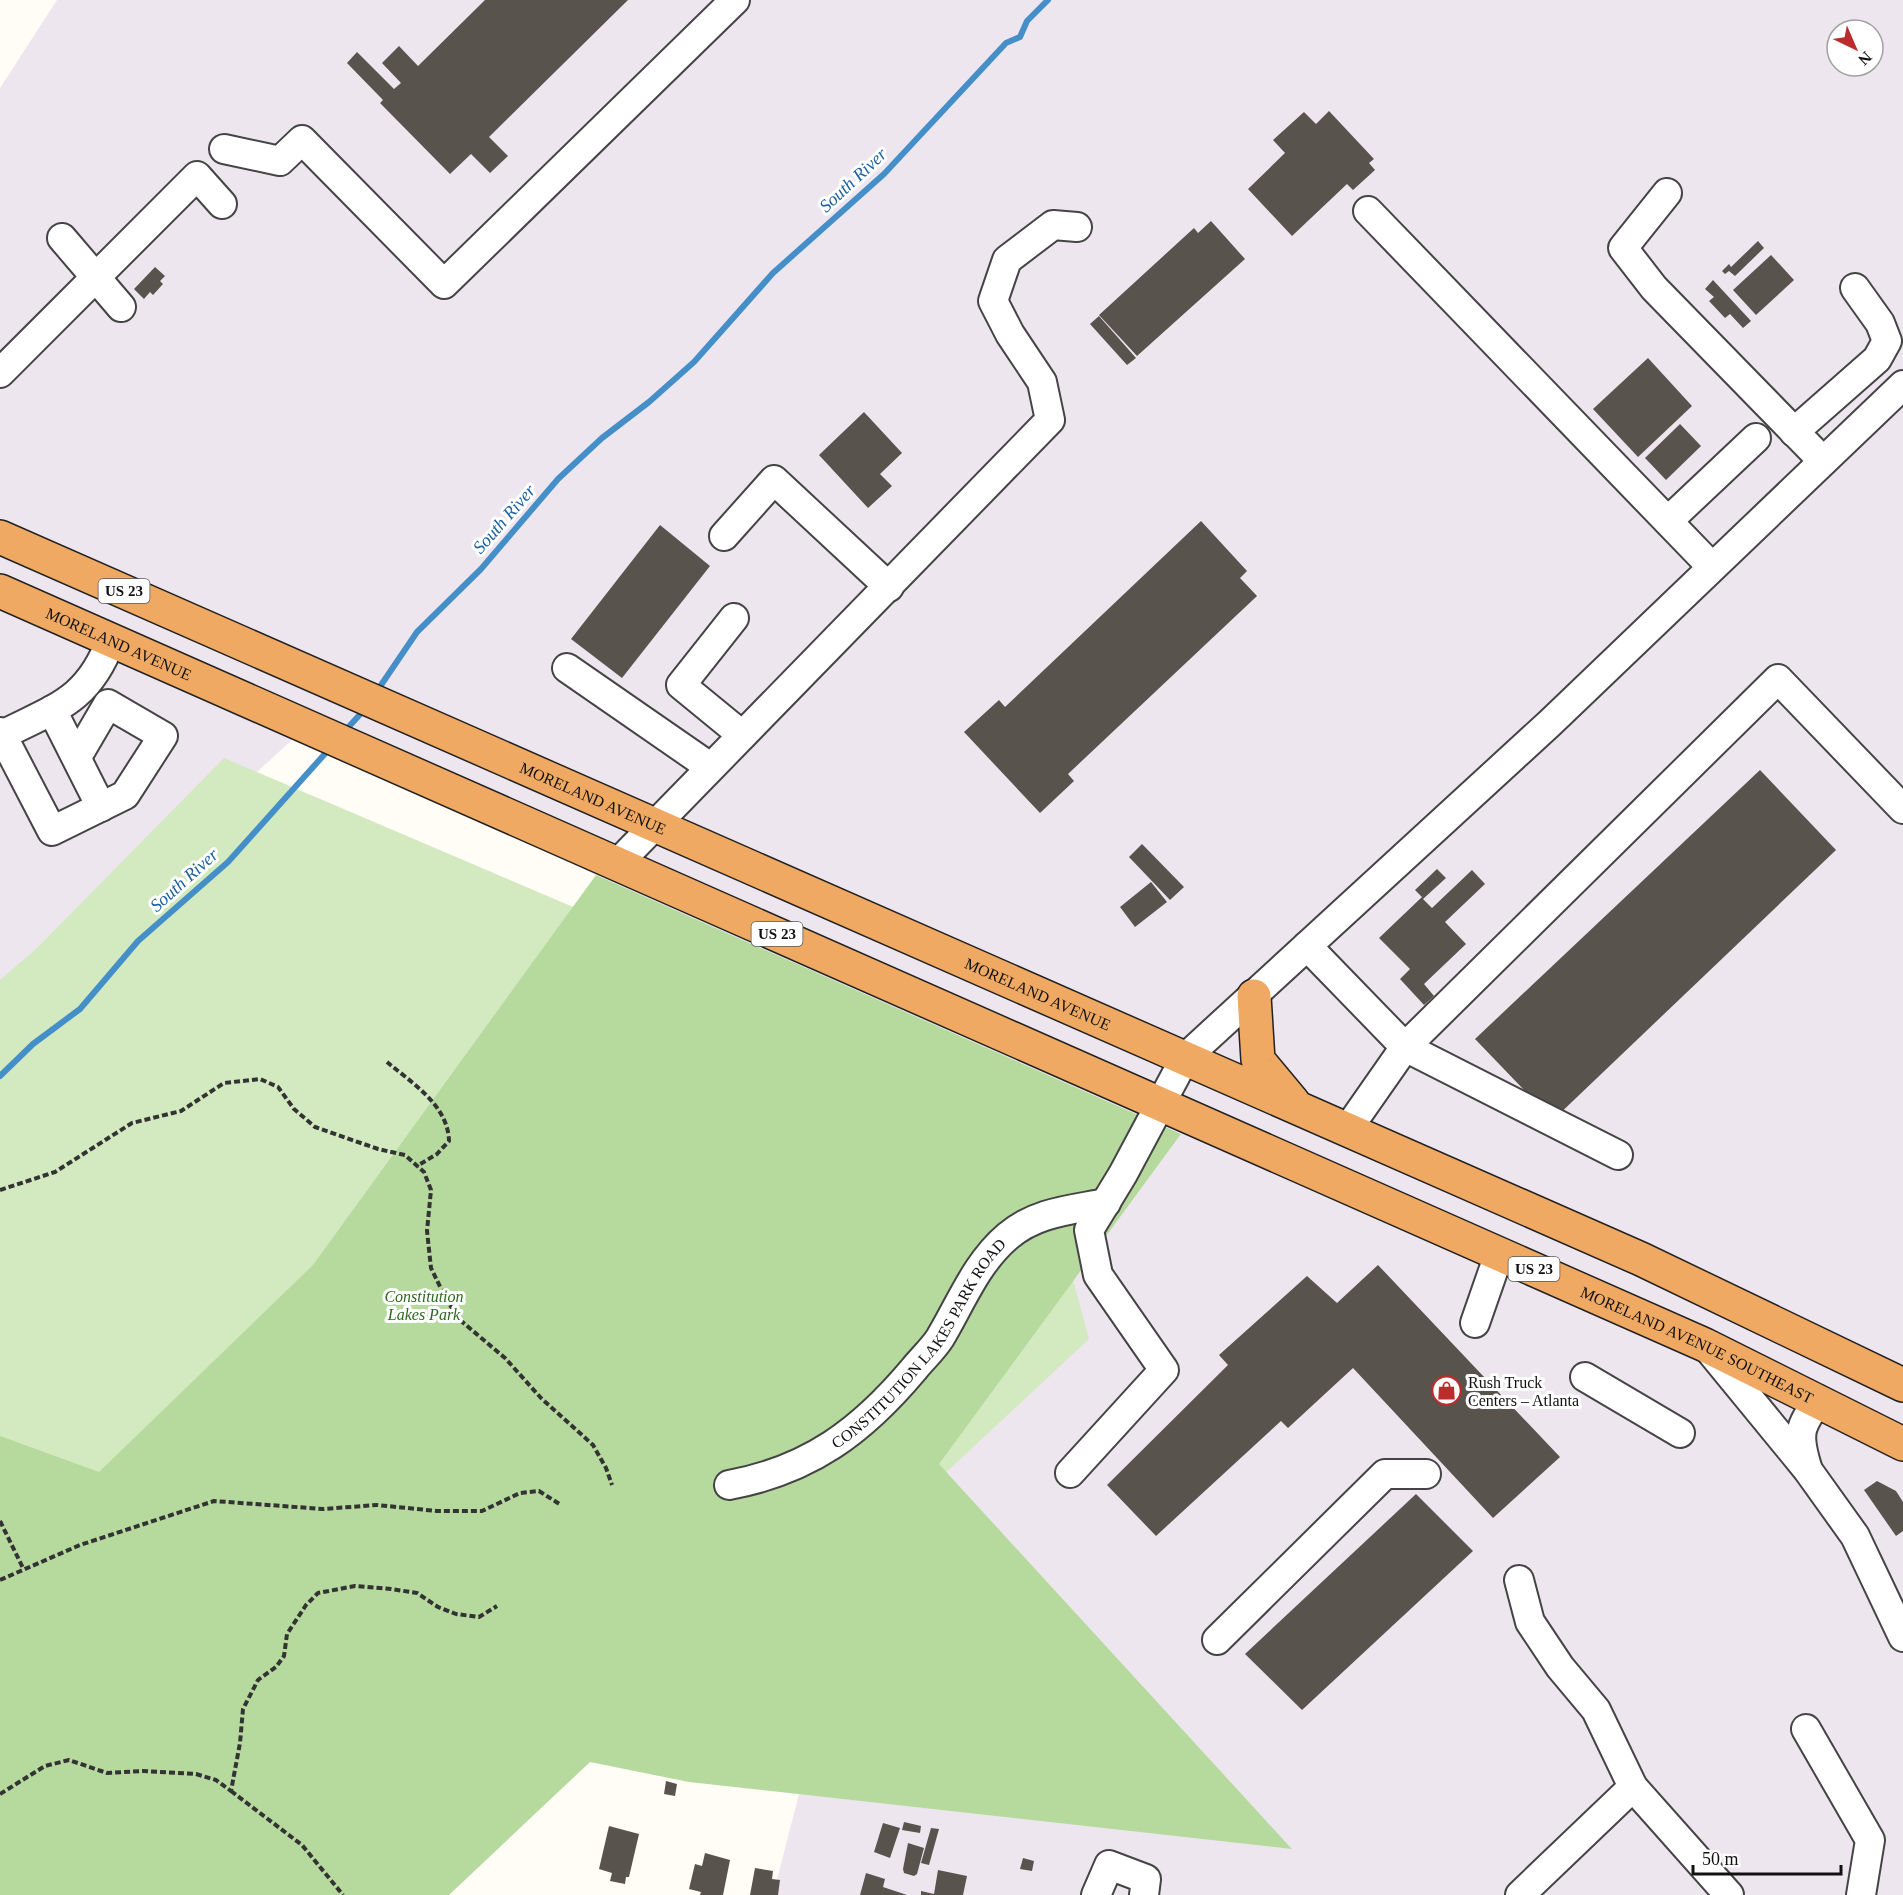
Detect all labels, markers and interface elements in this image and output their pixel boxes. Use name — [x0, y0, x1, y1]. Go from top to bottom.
north arrow — [1825, 18, 1885, 78]
text: N — [1855, 48, 1875, 69]
water label: South River — [815, 143, 891, 216]
water label: South River — [469, 480, 540, 557]
road number: US 23 — [98, 579, 150, 603]
street label: MORELAND AVENUE — [43, 604, 194, 684]
street label: MORELAND AVENUE — [517, 759, 668, 838]
water label: South River — [146, 844, 223, 916]
road number: US 23 — [752, 922, 802, 946]
street label: MORELAND AVENUE — [962, 955, 1113, 1034]
street label: CONSTITUTION LAKES PARK ROAD — [828, 1235, 1009, 1452]
road number: US 23 — [1508, 1257, 1559, 1281]
street label: MORELAND AVENUE SOUTHEAST — [1578, 1283, 1816, 1407]
park label: Constitution Lakes Park — [384, 1288, 464, 1323]
place label: Rush Truck Centers – Atlanta — [1468, 1374, 1579, 1409]
shop icon: Rush Truck Centers – Atlanta — [1431, 1375, 1463, 1407]
scale bar — [1693, 1838, 1842, 1876]
text: 50 m — [1702, 1849, 1739, 1869]

